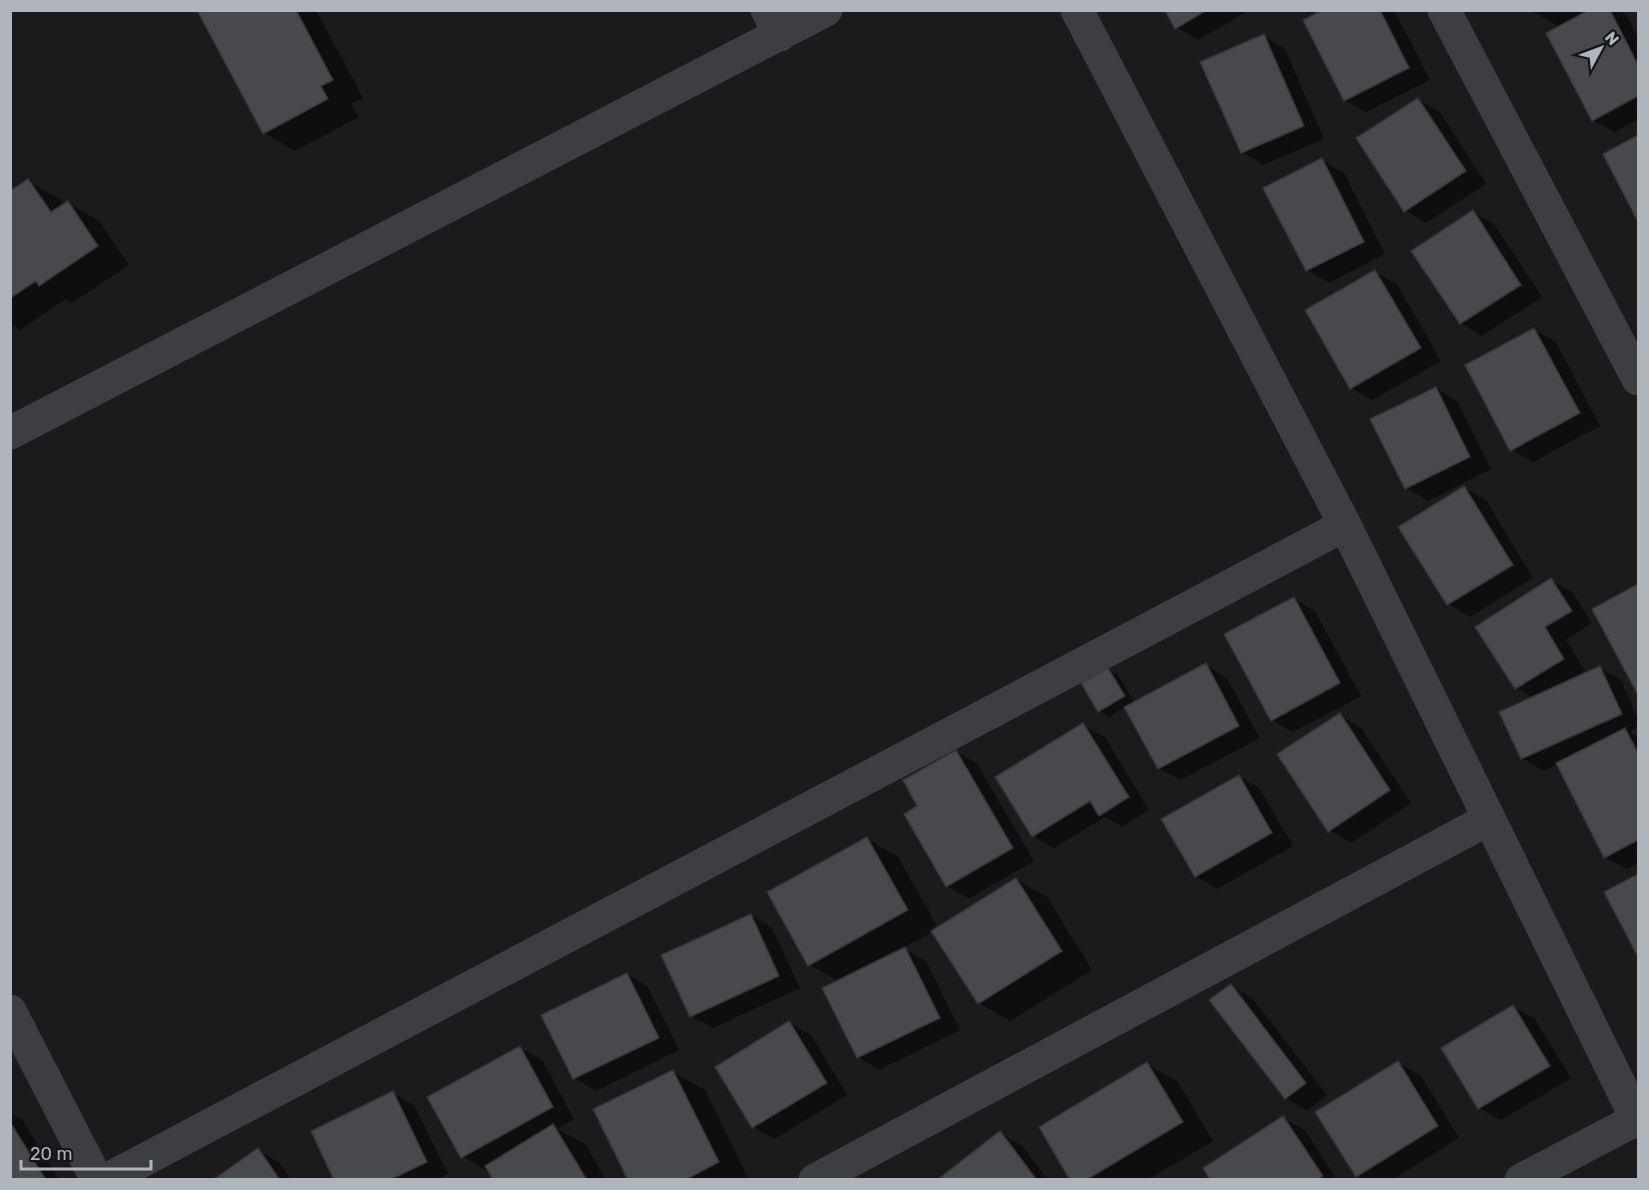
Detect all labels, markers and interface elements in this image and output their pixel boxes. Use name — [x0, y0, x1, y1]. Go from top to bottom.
north arrow — [1571, 18, 1631, 78]
text: N — [1601, 28, 1623, 49]
scale bar — [21, 1133, 152, 1171]
text: 20 m — [30, 1143, 72, 1165]

